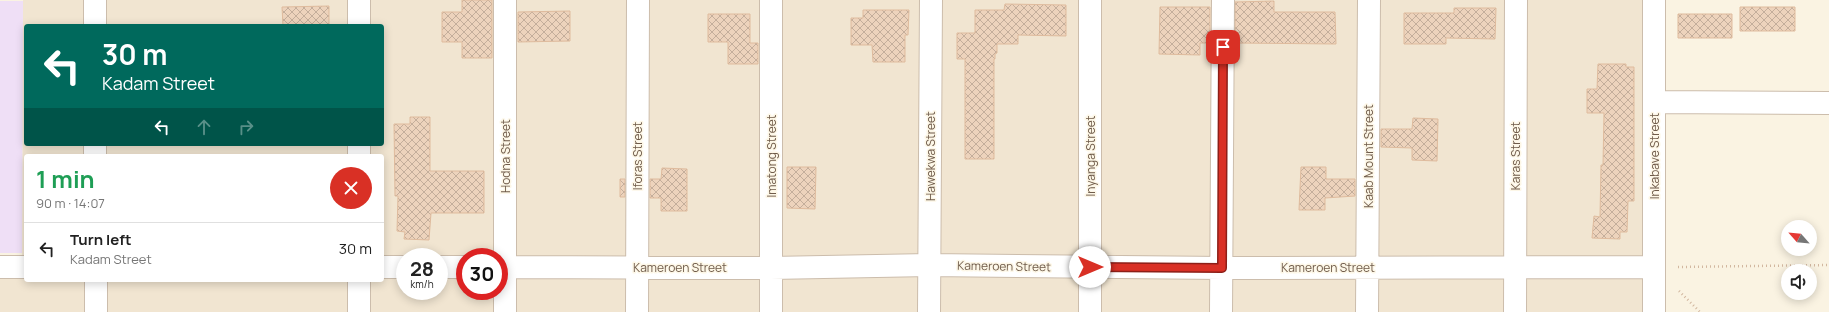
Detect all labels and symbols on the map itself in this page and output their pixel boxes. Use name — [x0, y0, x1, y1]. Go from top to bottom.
pin — [1206, 30, 1240, 64]
street label: Kaab Mount Street — [1360, 104, 1377, 208]
street label: Hawekwa Street — [922, 111, 939, 201]
street label: Inkabave Street — [1646, 113, 1663, 199]
street label: Imatong Street — [763, 114, 780, 198]
street label: Inyanga Street — [1082, 115, 1099, 197]
street label: Hodna Street — [497, 119, 514, 193]
street label: Iforas Street — [629, 122, 646, 190]
street label: Karas Street — [1507, 122, 1524, 190]
north arrow — [1781, 220, 1817, 256]
position arrow — [1069, 246, 1111, 288]
speed limit sign: 30 — [456, 248, 508, 300]
street label: Kameroen Street — [957, 257, 1051, 275]
street label: Kameroen Street — [633, 259, 727, 276]
street label: Kameroen Street — [1281, 259, 1375, 276]

